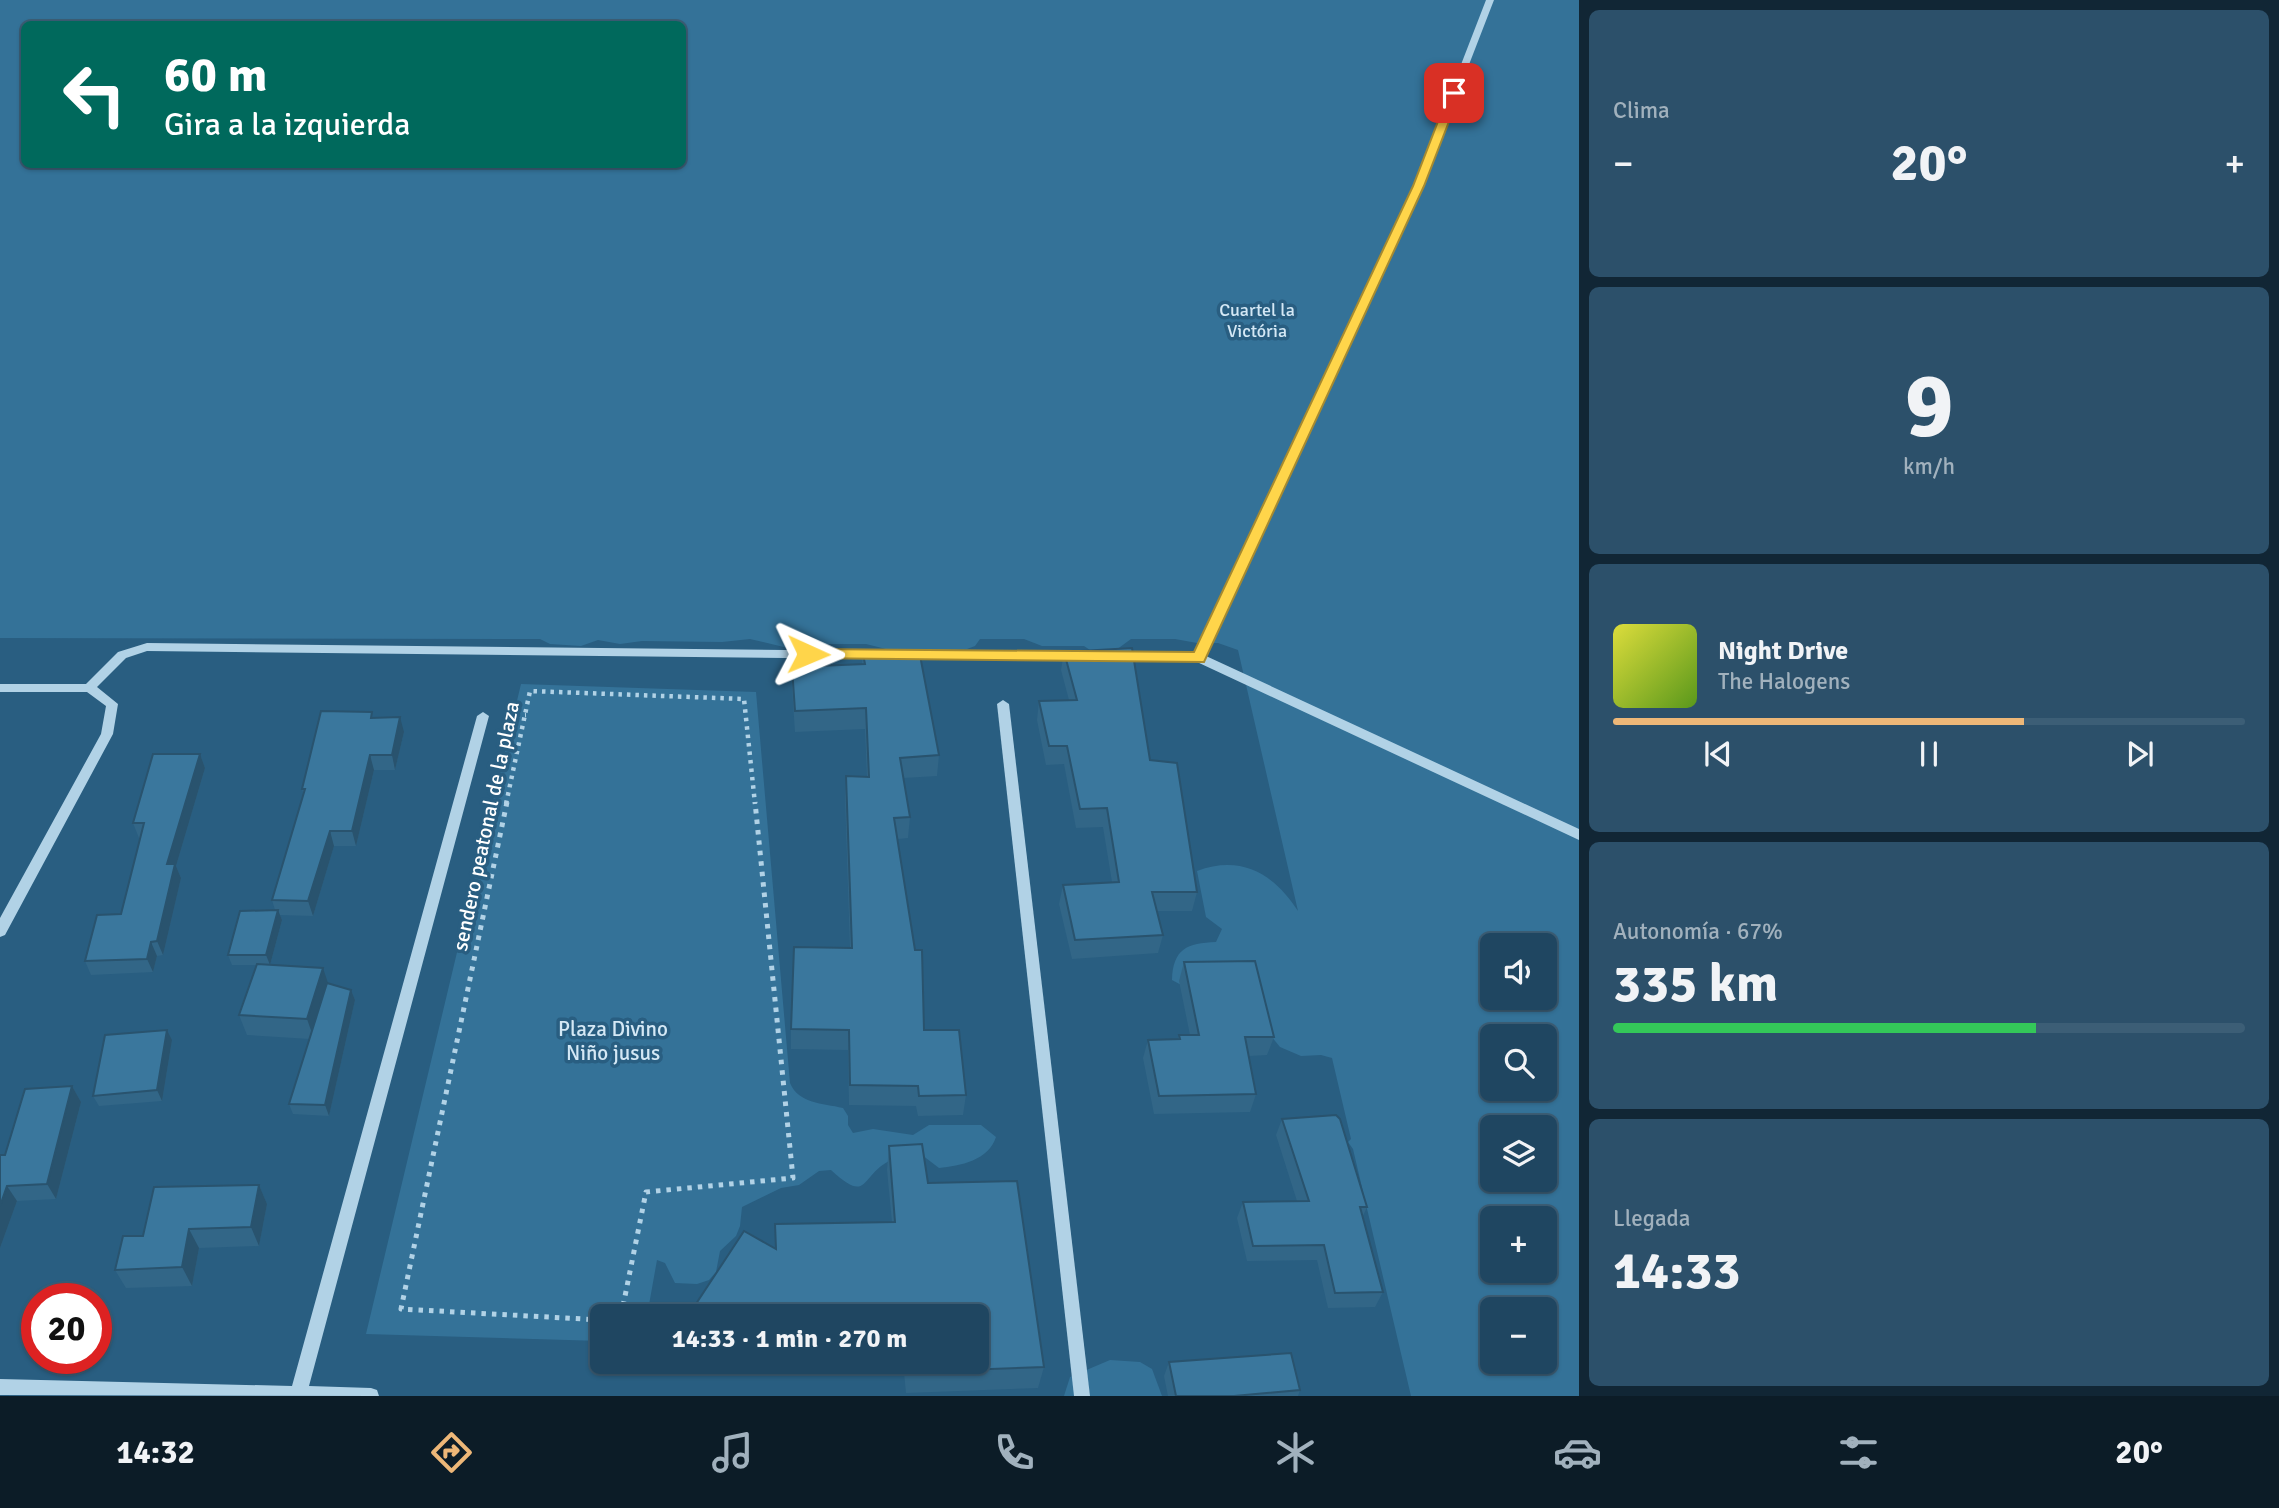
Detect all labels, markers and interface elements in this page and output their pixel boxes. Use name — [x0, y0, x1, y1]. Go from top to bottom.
text: 60 m — [164, 45, 267, 105]
icon: left — [49, 49, 140, 140]
pin — [1424, 63, 1484, 123]
icon: arrive — [1435, 74, 1473, 112]
text: Clima — [1613, 96, 1670, 125]
text: Gira a la izquierda — [164, 105, 411, 144]
text: 20° — [1891, 131, 1967, 195]
text: − — [1613, 140, 1634, 187]
text: + — [2224, 140, 2245, 187]
park label: Cuartel la Victória — [1219, 299, 1295, 342]
text: 9 — [1904, 350, 1954, 463]
text: km/h — [1903, 452, 1955, 481]
position arrow — [771, 617, 845, 691]
text: Night Drive — [1718, 635, 1848, 667]
text: The Halogens — [1718, 667, 1850, 696]
street label: sendero peatonal de la plaza — [447, 699, 525, 953]
icon: previous — [1699, 735, 1737, 773]
icon: pause — [1910, 735, 1948, 773]
icon: next — [2121, 735, 2159, 773]
text: Autonomía · 67% — [1613, 917, 1783, 946]
map controls — [1480, 933, 1557, 1374]
button: sound — [1480, 933, 1557, 1010]
text: 335 km — [1613, 952, 1778, 1016]
park label: Plaza Divino Niño jusus — [558, 1016, 668, 1066]
button: search — [1480, 1024, 1557, 1101]
button: layers — [1480, 1115, 1557, 1192]
text: Llegada — [1613, 1204, 1690, 1233]
button: + — [1480, 1206, 1557, 1283]
text: 14:33 — [1613, 1239, 1741, 1303]
speed limit sign: 20 — [21, 1283, 112, 1374]
button: − — [1480, 1297, 1557, 1374]
text: 14:33 · 1 min · 270 m — [672, 1323, 907, 1355]
icon: directions — [427, 1428, 476, 1477]
icon: music — [708, 1428, 757, 1477]
icon: phone — [990, 1428, 1039, 1477]
icon: climate — [1271, 1428, 1320, 1477]
icon: car — [1553, 1428, 1602, 1477]
icon: filters — [1834, 1428, 1883, 1477]
text: 14:32 — [116, 1433, 195, 1472]
text: 20° — [2115, 1433, 2163, 1472]

